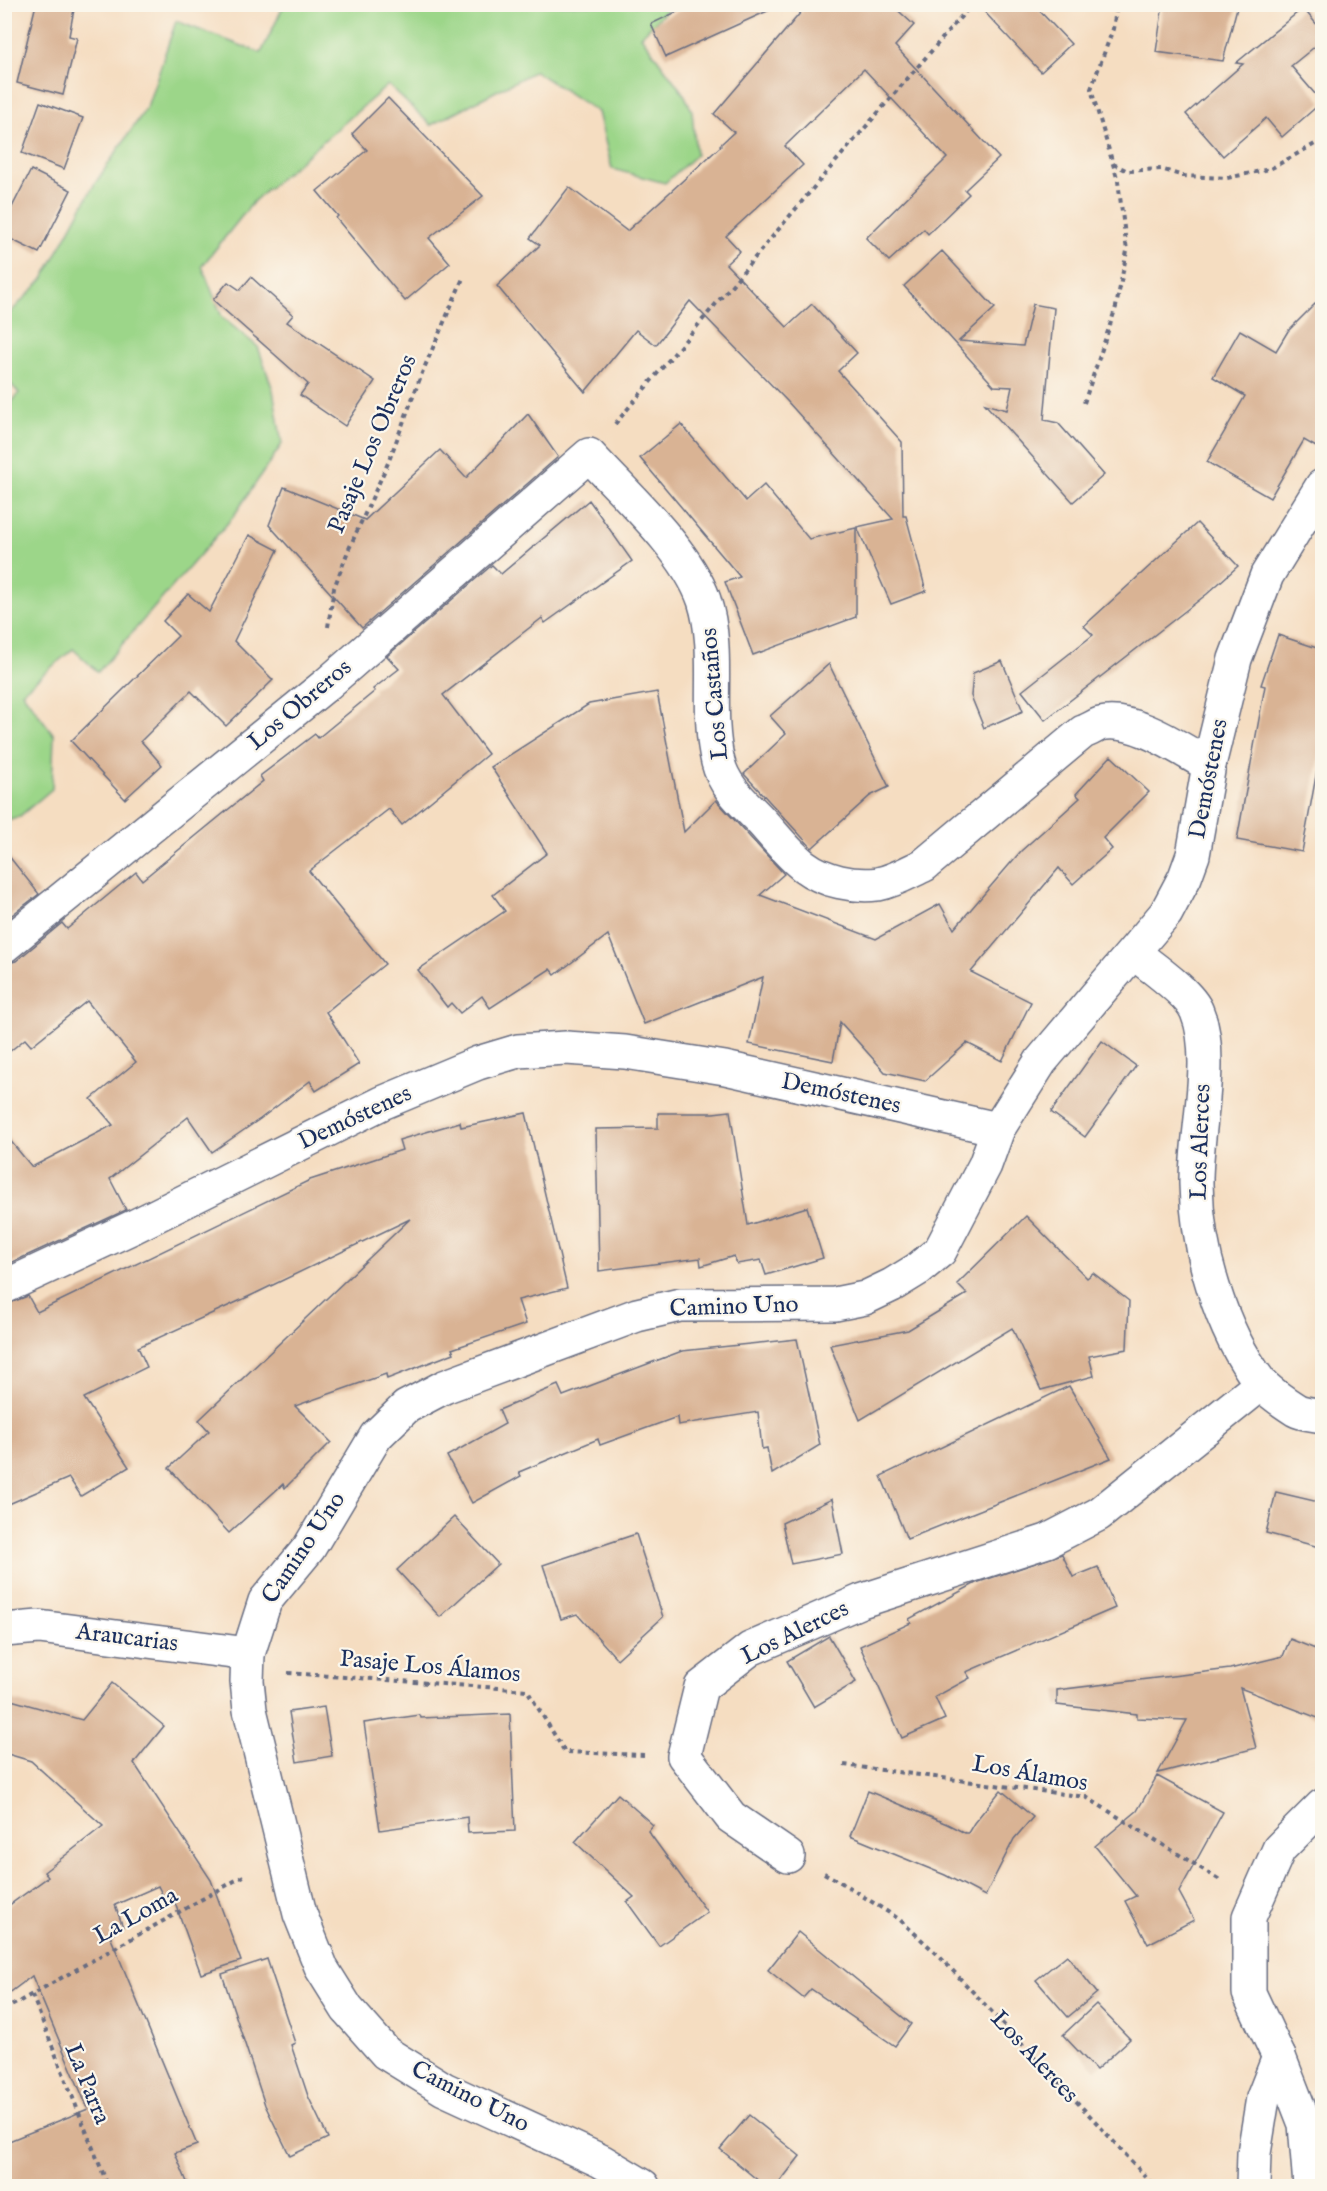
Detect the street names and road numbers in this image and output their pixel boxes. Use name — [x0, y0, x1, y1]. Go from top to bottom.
street label: Pasaje Los Obreros — [321, 350, 425, 538]
street label: Los Castaños — [694, 627, 736, 761]
street label: Los Obreros — [242, 652, 358, 758]
street label: Demóstenes — [1182, 716, 1236, 842]
street label: Demóstenes — [778, 1066, 904, 1122]
street label: Demóstenes — [293, 1078, 417, 1158]
street label: Los Alerces — [1183, 1083, 1219, 1201]
street label: Camino Uno — [669, 1289, 799, 1325]
street label: Camino Uno — [255, 1486, 353, 1610]
street label: Los Alerces — [736, 1594, 854, 1672]
street label: Araucarias — [73, 1616, 180, 1660]
street label: Pasaje Los Álamos — [338, 1644, 522, 1690]
street label: Los Álamos — [970, 1749, 1090, 1799]
street label: La Loma — [88, 1880, 184, 1952]
street label: Los Alerces — [983, 2004, 1085, 2110]
street label: La Parra — [57, 2039, 117, 2130]
street label: Camino Uno — [406, 2054, 535, 2140]

